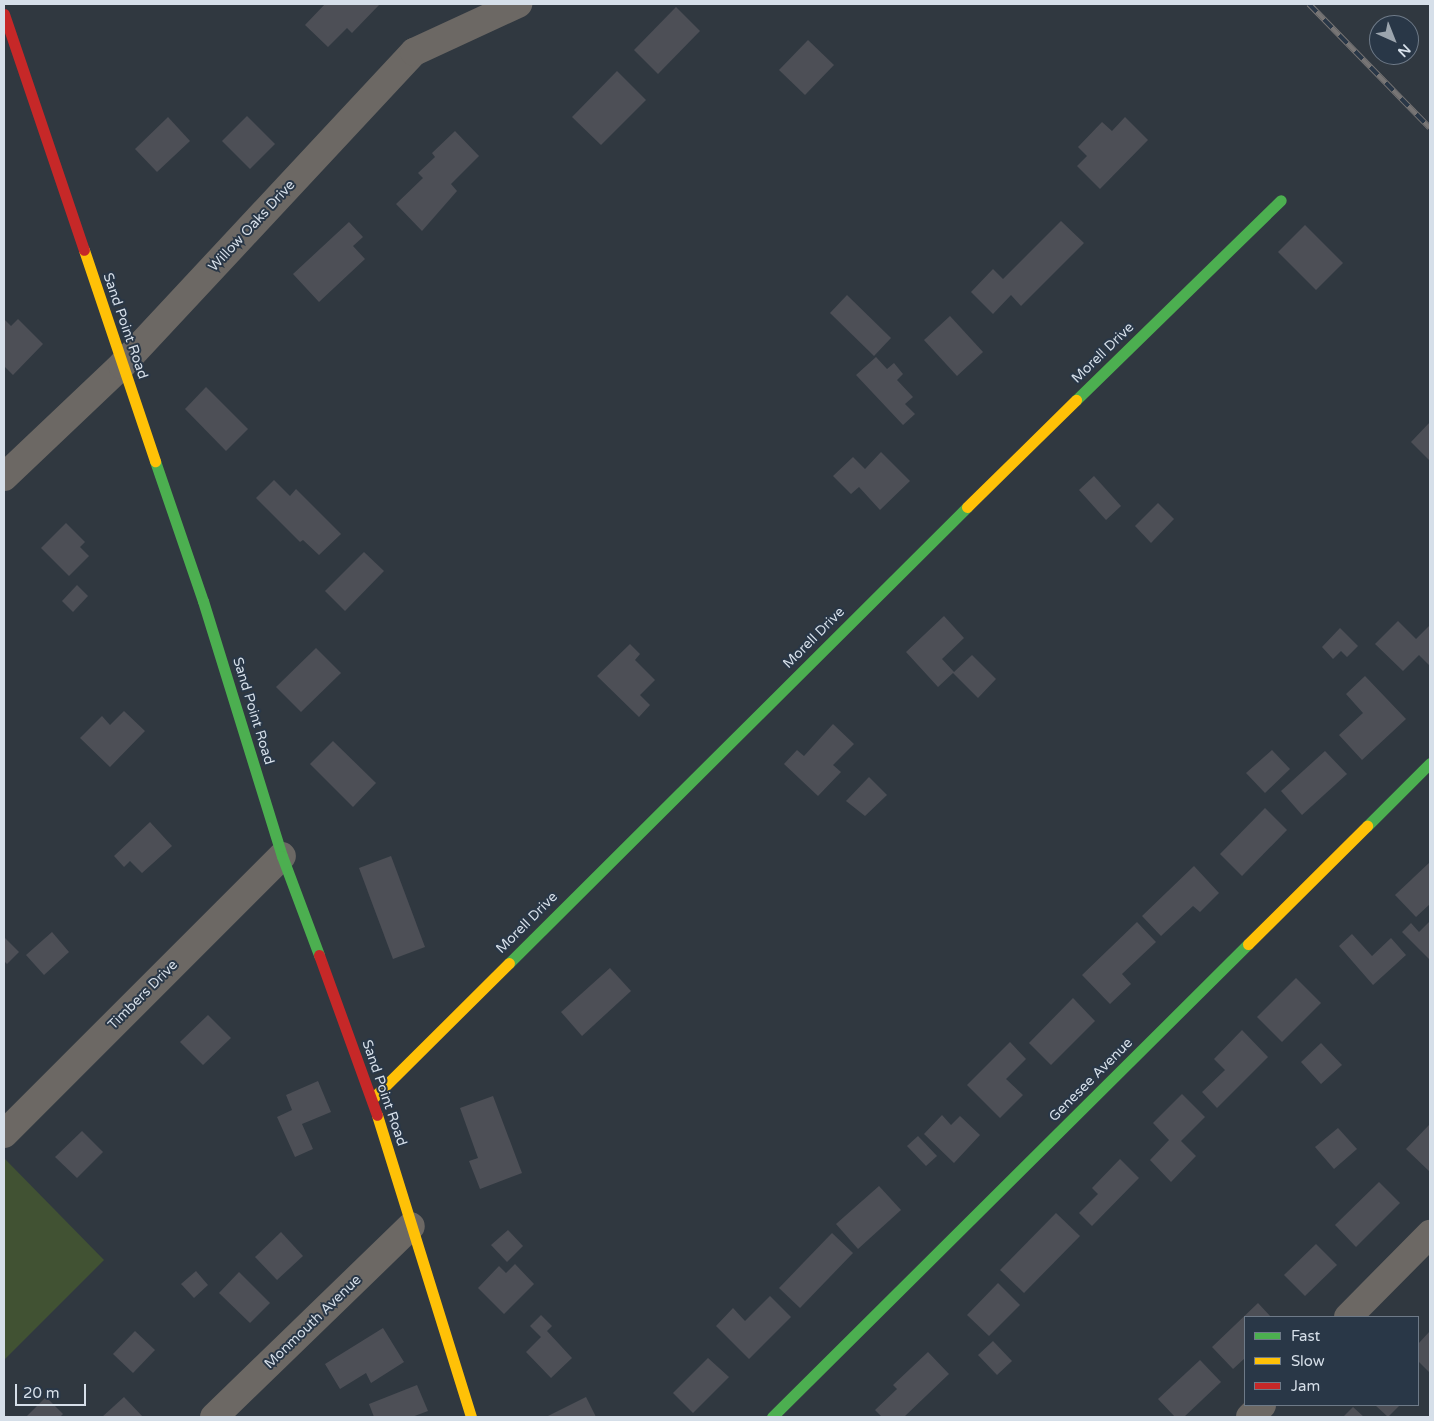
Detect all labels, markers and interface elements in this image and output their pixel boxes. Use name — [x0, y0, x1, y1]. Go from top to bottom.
north arrow — [1369, 15, 1419, 65]
text: N — [1394, 40, 1414, 60]
street label: Willow Oaks Drive — [205, 177, 299, 275]
street label: Sand Point Road — [99, 271, 151, 381]
street label: Morell Drive — [1068, 319, 1138, 387]
street label: Morell Drive — [780, 604, 848, 672]
street label: Sand Point Road — [229, 655, 277, 767]
street label: Morell Drive — [493, 889, 561, 957]
street label: Timbers Drive — [105, 957, 181, 1033]
street label: Genesee Avenue — [1046, 1035, 1136, 1125]
street label: Sand Point Road — [358, 1038, 410, 1148]
street label: Monmouth Avenue — [261, 1272, 365, 1372]
legend — [1244, 1316, 1419, 1406]
text: Fast — [1291, 1327, 1320, 1345]
text: Slow — [1291, 1352, 1325, 1370]
scale bar — [18, 1374, 89, 1406]
text: Jam — [1291, 1377, 1320, 1395]
text: 20 m — [23, 1384, 60, 1402]

